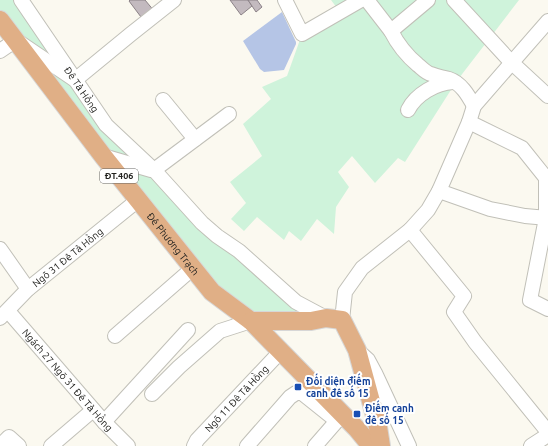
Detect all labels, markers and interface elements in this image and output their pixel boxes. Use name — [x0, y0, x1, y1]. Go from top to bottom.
street label: Đê Tả Hồng — [62, 64, 101, 114]
road number: ĐT.406 — [100, 169, 138, 183]
street label: Đê Phương Trạch — [145, 210, 202, 277]
street label: Ngõ 31 Đê Tả Hồng — [30, 225, 105, 289]
street label: Ngách 27 Ngõ 31 Đê Tả Hồng — [20, 326, 115, 433]
street label: Ngõ 11 Đê Tả Hồng — [202, 363, 270, 434]
place label: Đối diện điếm canh đê số 15 — [306, 373, 371, 399]
marker: Đối diện điếm canh đê số 15 — [293, 382, 303, 392]
place label: Điếm canh đê số 15 — [365, 400, 414, 426]
marker: Điếm canh đê số 15 — [352, 409, 362, 419]

